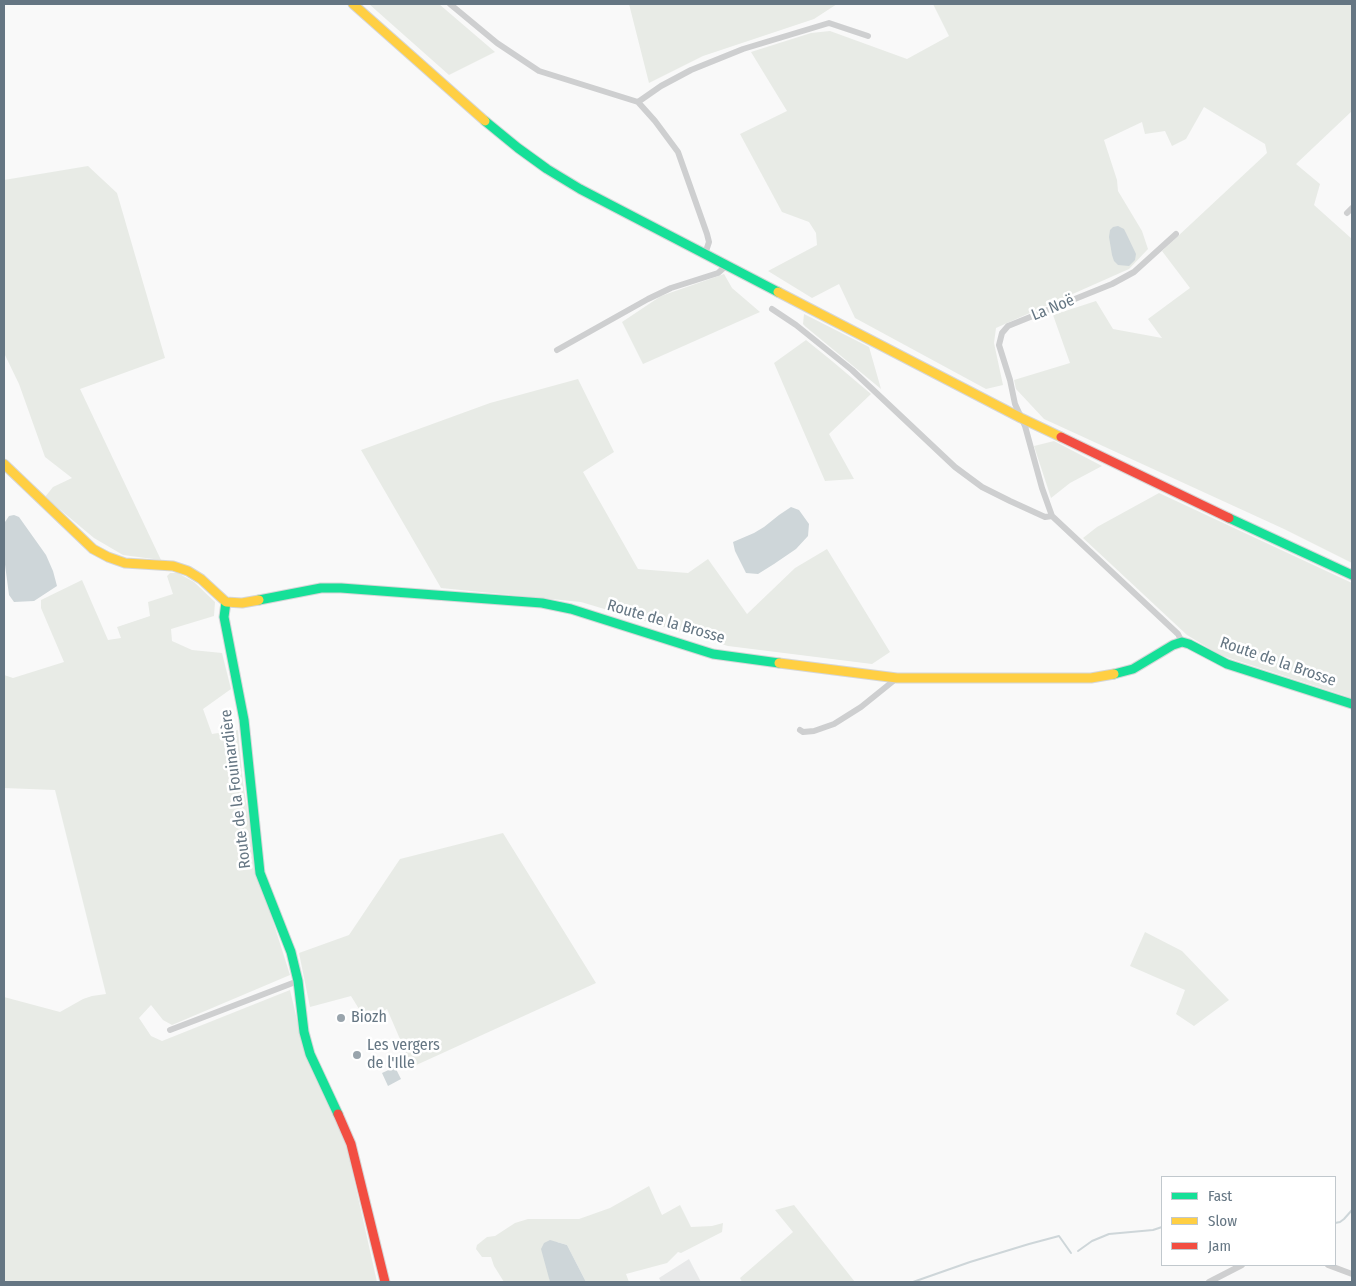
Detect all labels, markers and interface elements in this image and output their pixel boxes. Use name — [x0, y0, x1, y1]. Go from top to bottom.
street label: La Noë — [1029, 291, 1077, 325]
street label: Route de la Brosse — [605, 596, 727, 648]
street label: Route de la Brosse — [1217, 633, 1339, 691]
street label: Route de la Fouinardière — [217, 708, 255, 870]
place label: Biozh — [351, 1008, 387, 1028]
marker: Biozh — [335, 1012, 347, 1024]
place label: Les vergers de l'Ille — [367, 1036, 440, 1074]
marker: Les vergers de l'Ille — [351, 1049, 363, 1061]
legend — [1161, 1176, 1336, 1266]
text: Fast — [1208, 1187, 1232, 1205]
text: Slow — [1208, 1212, 1237, 1230]
text: Jam — [1208, 1237, 1231, 1255]

